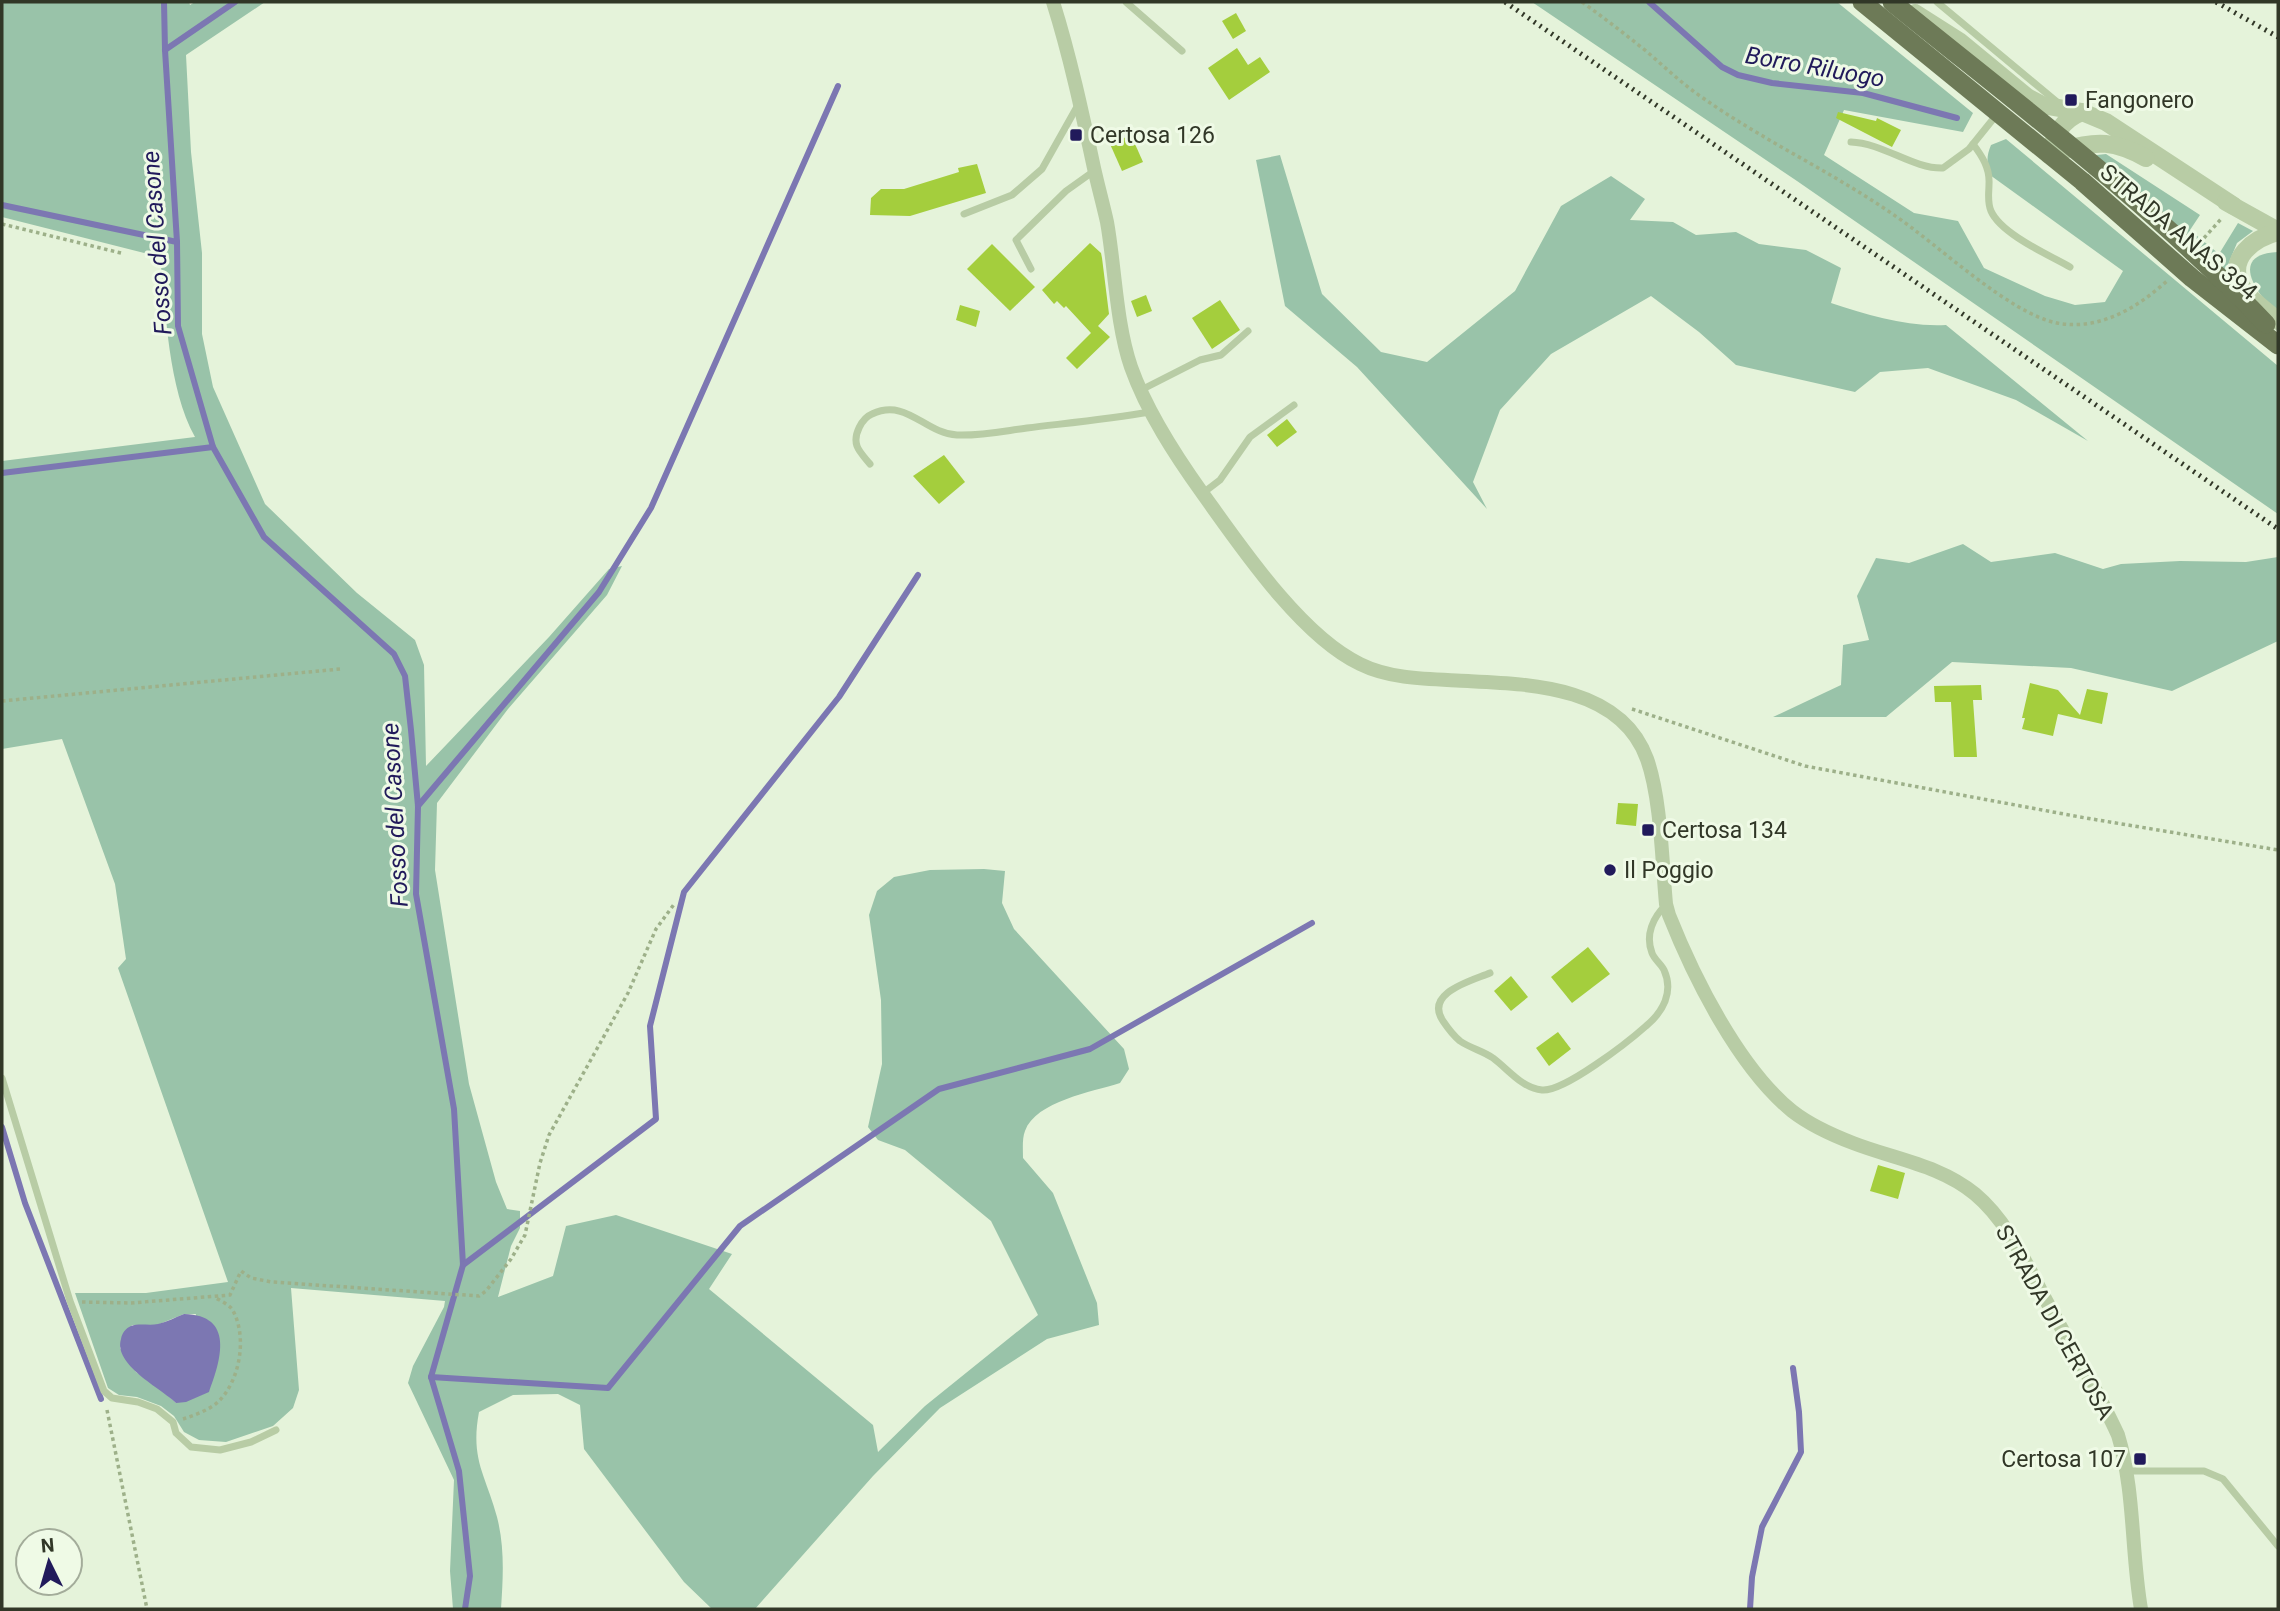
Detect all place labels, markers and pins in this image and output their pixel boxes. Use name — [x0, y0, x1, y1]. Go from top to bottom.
place label: Fangonero — [2085, 87, 2194, 114]
marker: Fangonero — [2063, 92, 2079, 108]
place label: Certosa 126 — [1090, 122, 1215, 149]
marker: Certosa 126 — [1068, 127, 1084, 143]
place label: Certosa 134 — [1662, 817, 1787, 844]
marker: Certosa 134 — [1640, 822, 1656, 838]
place label: Il Poggio — [1624, 857, 1714, 884]
marker: Il Poggio — [1602, 862, 1618, 878]
place label: Certosa 107 — [2001, 1446, 2126, 1473]
marker: Certosa 107 — [2132, 1451, 2148, 1467]

